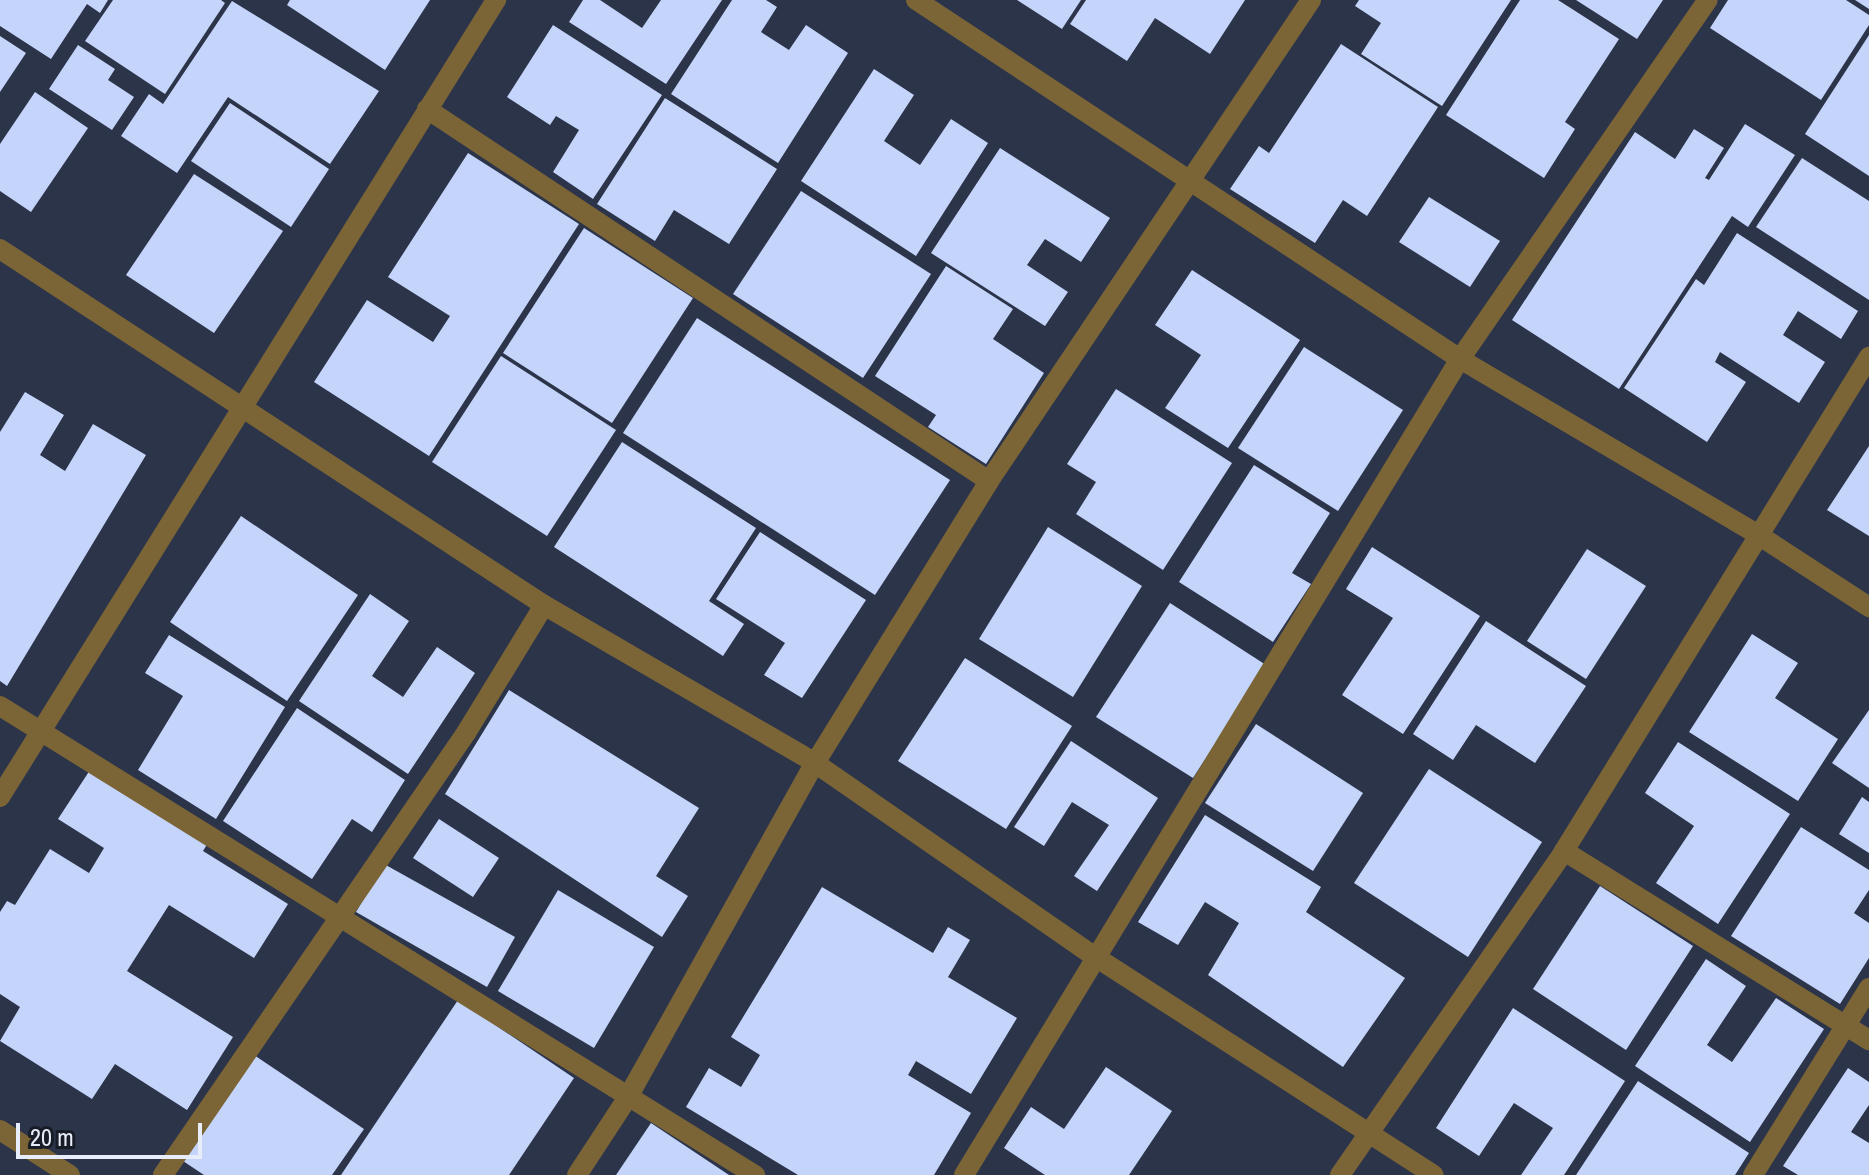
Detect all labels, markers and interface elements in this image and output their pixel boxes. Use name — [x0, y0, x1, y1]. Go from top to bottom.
scale bar — [20, 1107, 206, 1157]
text: 20 m — [30, 1121, 74, 1153]

